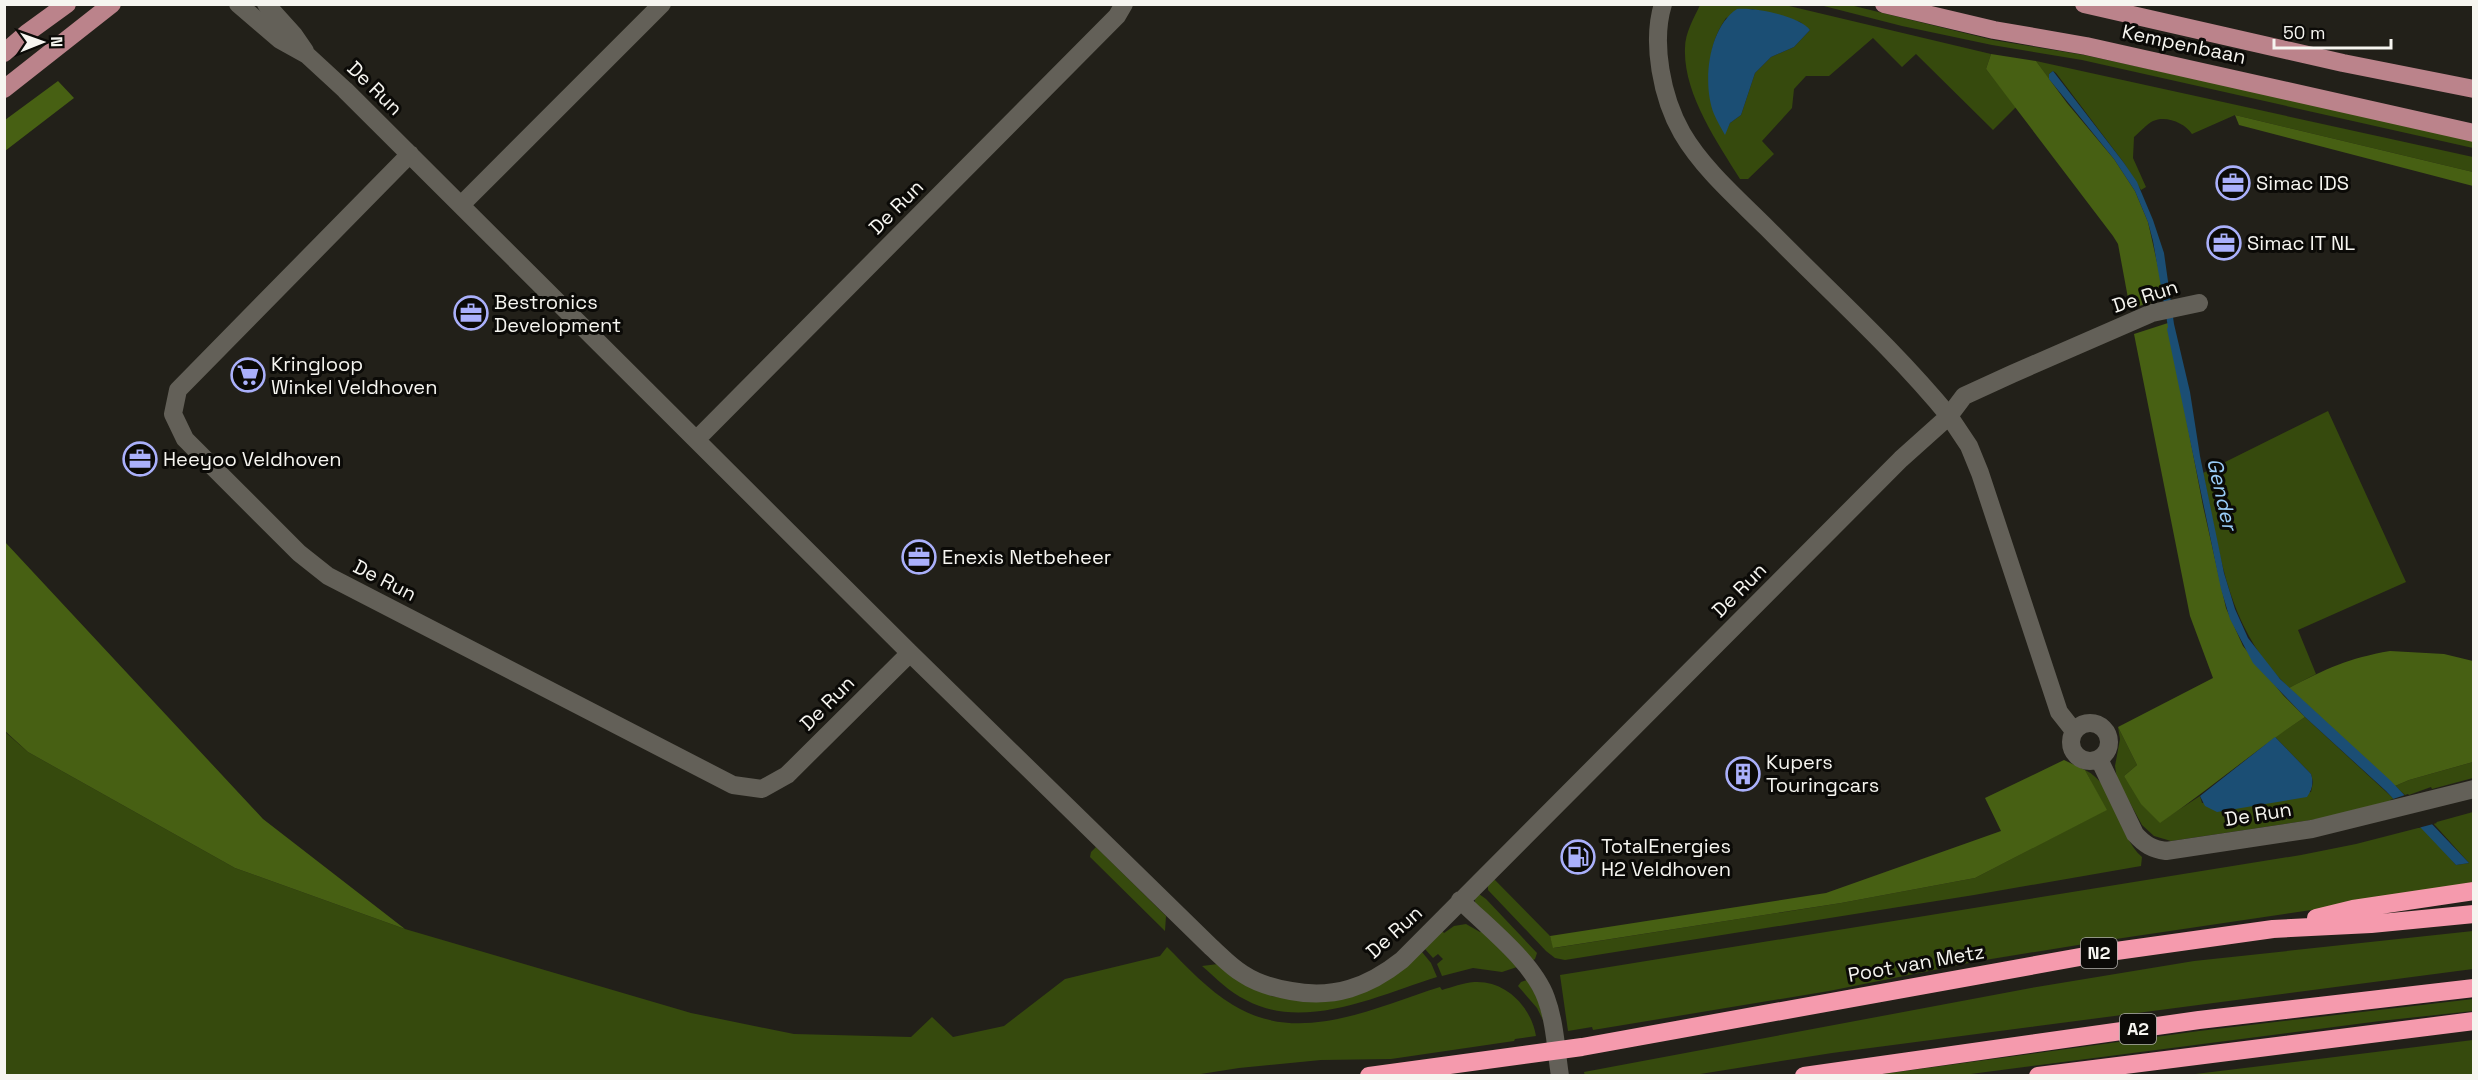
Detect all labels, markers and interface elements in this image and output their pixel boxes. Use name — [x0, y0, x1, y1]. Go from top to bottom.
north arrow — [12, 12, 72, 72]
scale bar — [2274, 12, 2391, 50]
street label: Kempenbaan — [2120, 18, 2248, 70]
text: 50 m — [2283, 21, 2325, 44]
text: N — [46, 36, 67, 47]
street label: De Run — [342, 55, 408, 121]
office icon: Simac IDS — [2215, 165, 2251, 201]
place label: Simac IDS — [2256, 170, 2349, 196]
street label: De Run — [863, 174, 929, 240]
office icon: Simac IT NL — [2206, 225, 2242, 261]
place label: Simac IT NL — [2247, 230, 2355, 256]
street label: De Run — [2109, 273, 2181, 319]
place label: Bestronics Development — [494, 289, 621, 338]
office icon: Bestronics Development — [453, 295, 489, 331]
place label: Kringloop Winkel Veldhoven — [271, 351, 437, 400]
supermarket icon: Kringloop Winkel Veldhoven — [230, 357, 266, 393]
office icon: Heeyoo Veldhoven — [122, 441, 158, 477]
place label: Heeyoo Veldhoven — [163, 446, 342, 472]
water label: Gender — [2201, 455, 2244, 535]
office icon: Enexis Netbeheer — [901, 539, 937, 575]
place label: Enexis Netbeheer — [942, 544, 1111, 570]
street label: De Run — [349, 553, 421, 607]
street label: De Run — [1706, 557, 1772, 623]
street label: De Run — [794, 670, 860, 736]
place label: Kupers Touringcars — [1766, 749, 1879, 798]
building icon: Kupers Touringcars — [1725, 756, 1761, 792]
street label: De Run — [2223, 796, 2293, 832]
place label: TotalEnergies H2 Veldhoven — [1601, 833, 1731, 882]
fuel station icon: TotalEnergies H2 Veldhoven — [1560, 839, 1596, 875]
street label: De Run — [1360, 900, 1428, 964]
street label: Poot van Metz — [1846, 938, 1986, 988]
road number: N2 — [2081, 938, 2117, 968]
road number: A2 — [2120, 1014, 2156, 1044]

